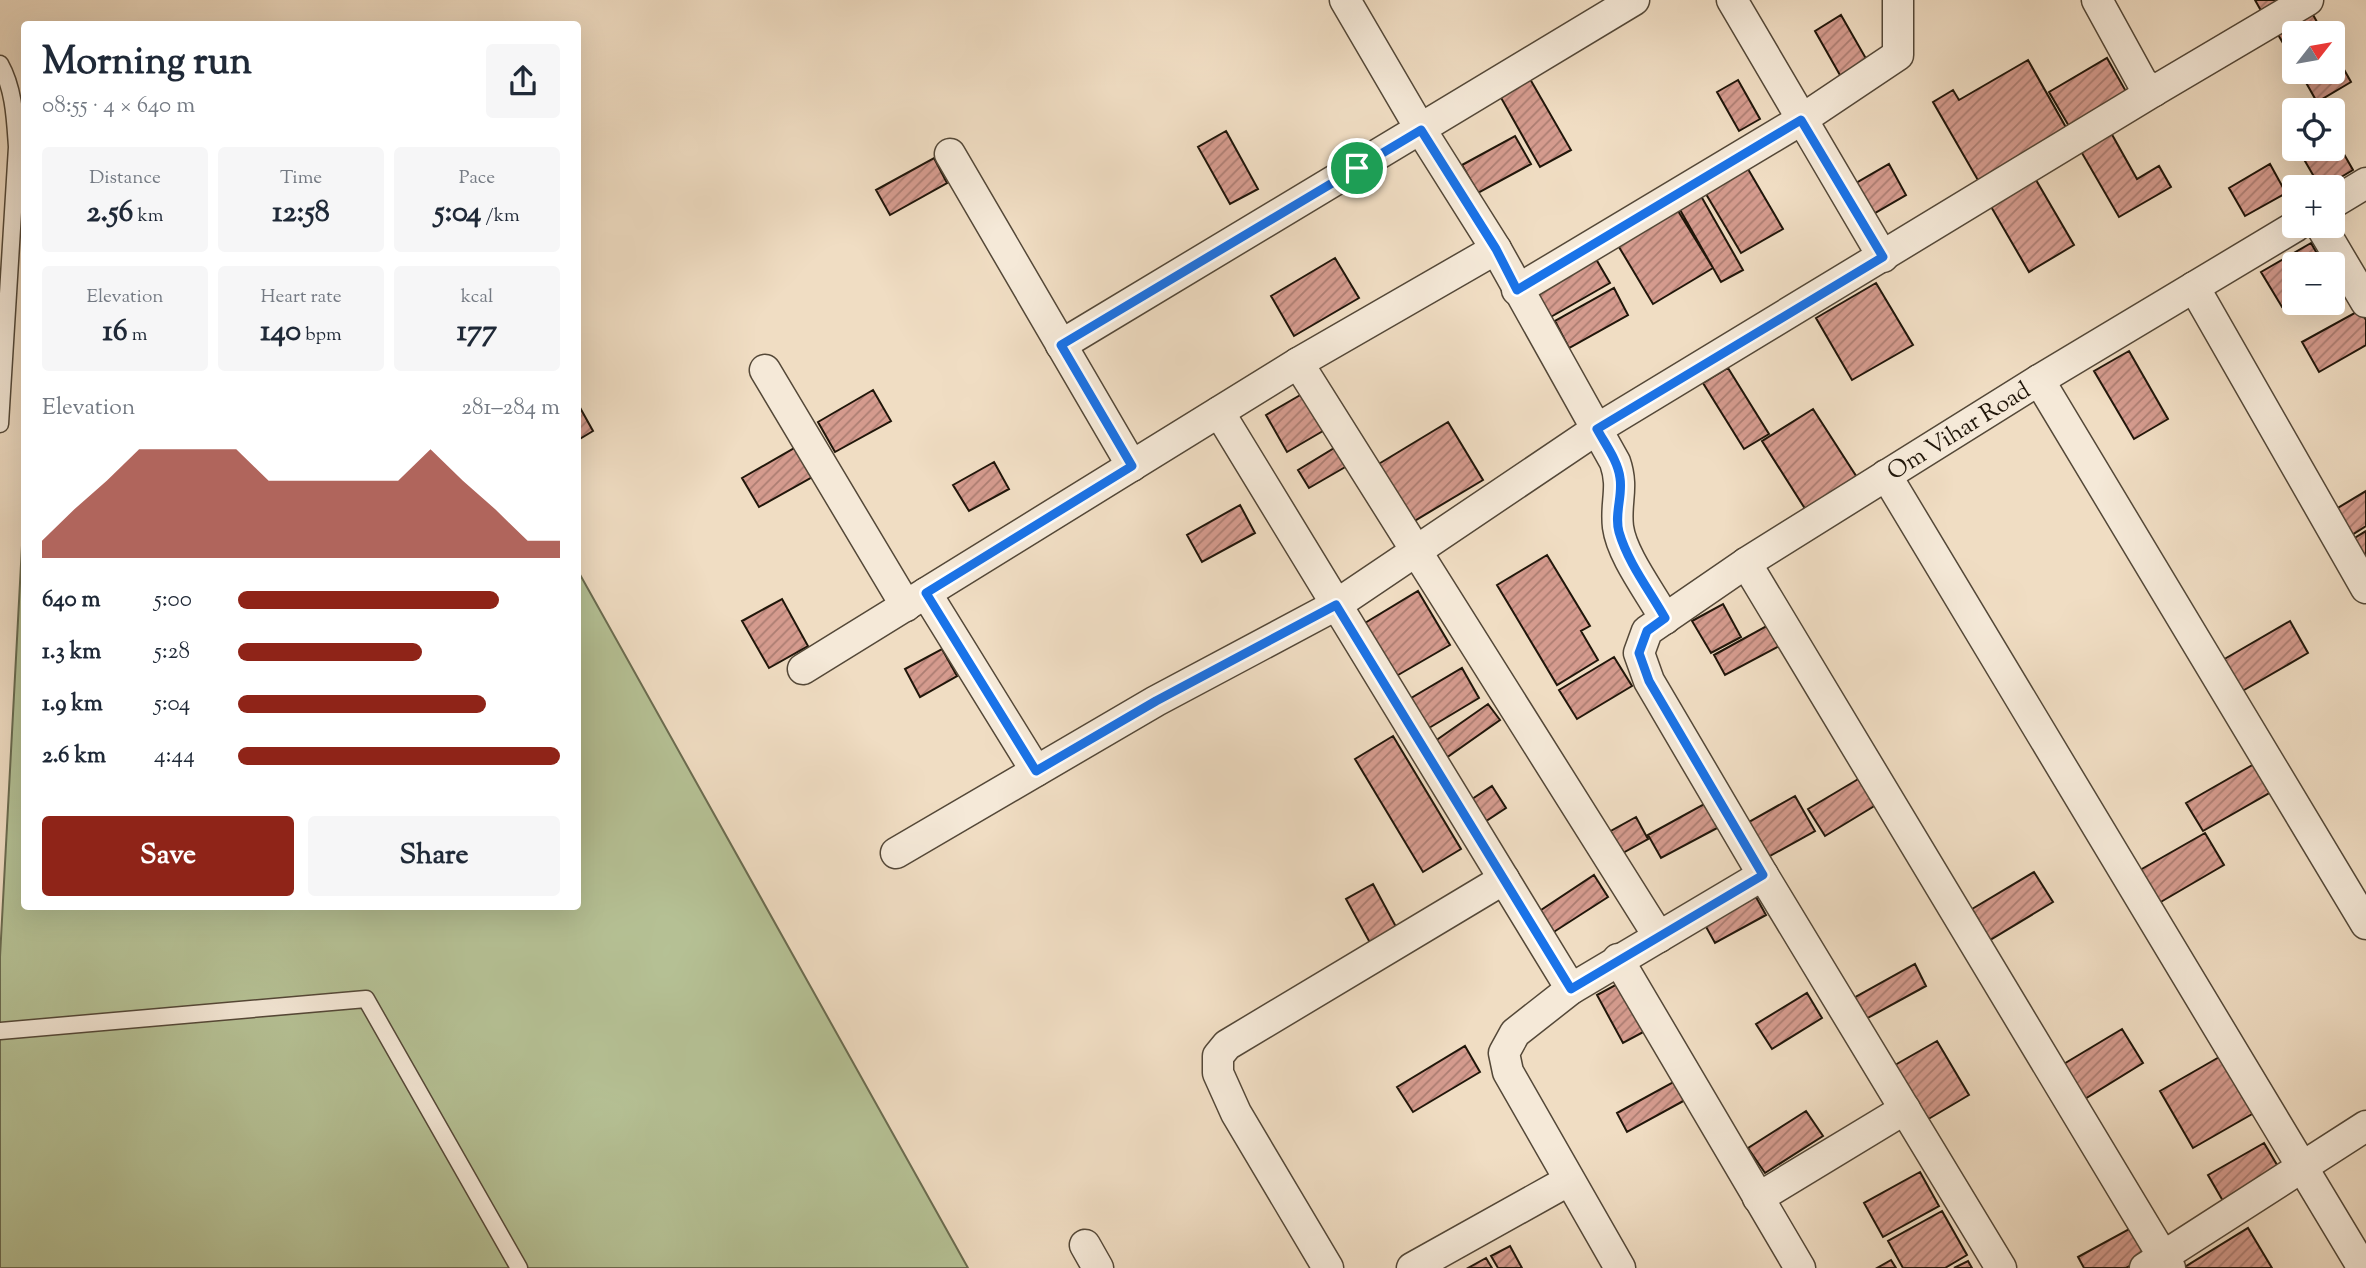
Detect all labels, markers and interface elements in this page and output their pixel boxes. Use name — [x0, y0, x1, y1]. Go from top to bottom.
north arrow — [2282, 21, 2345, 84]
map controls — [2282, 21, 2345, 315]
text: Morning run — [42, 37, 252, 91]
button: share — [486, 44, 560, 118]
text: 08:55 · 4 × 640 m — [42, 90, 195, 123]
button: locate — [2282, 98, 2345, 161]
pin — [1327, 138, 1387, 198]
icon: arrive — [1338, 149, 1376, 187]
text: Distance — [89, 165, 161, 192]
text: Time — [280, 165, 322, 192]
text: Pace — [459, 165, 495, 192]
button: + — [2282, 175, 2345, 238]
text: 2.56 — [87, 192, 133, 235]
text: 12:58 — [272, 192, 330, 235]
text: 5:04 — [434, 192, 481, 235]
text: km — [133, 203, 163, 230]
text: /km — [481, 203, 520, 230]
button: − — [2282, 252, 2345, 315]
text: Elevation — [86, 284, 164, 311]
text: Heart rate — [260, 284, 342, 311]
text: kcal — [461, 284, 493, 311]
text: 16 — [103, 311, 128, 354]
text: 140 — [260, 311, 301, 354]
text: 177 — [457, 311, 497, 354]
text: m — [128, 322, 147, 349]
text: bpm — [301, 322, 342, 349]
street label: Om Vihar Road — [1881, 374, 2038, 490]
text: Elevation — [42, 392, 135, 425]
text: 281–284 m — [461, 392, 560, 425]
text: 640 m — [42, 584, 100, 617]
text: 5:00 — [154, 584, 192, 617]
text: 1.3 km — [42, 636, 101, 669]
text: 5:28 — [154, 636, 190, 669]
text: 1.9 km — [42, 688, 103, 721]
text: 5:04 — [154, 688, 190, 721]
text: 2.6 km — [42, 740, 106, 773]
text: 4:44 — [154, 740, 195, 773]
button: Save — [42, 816, 294, 896]
button: Share — [308, 816, 560, 896]

